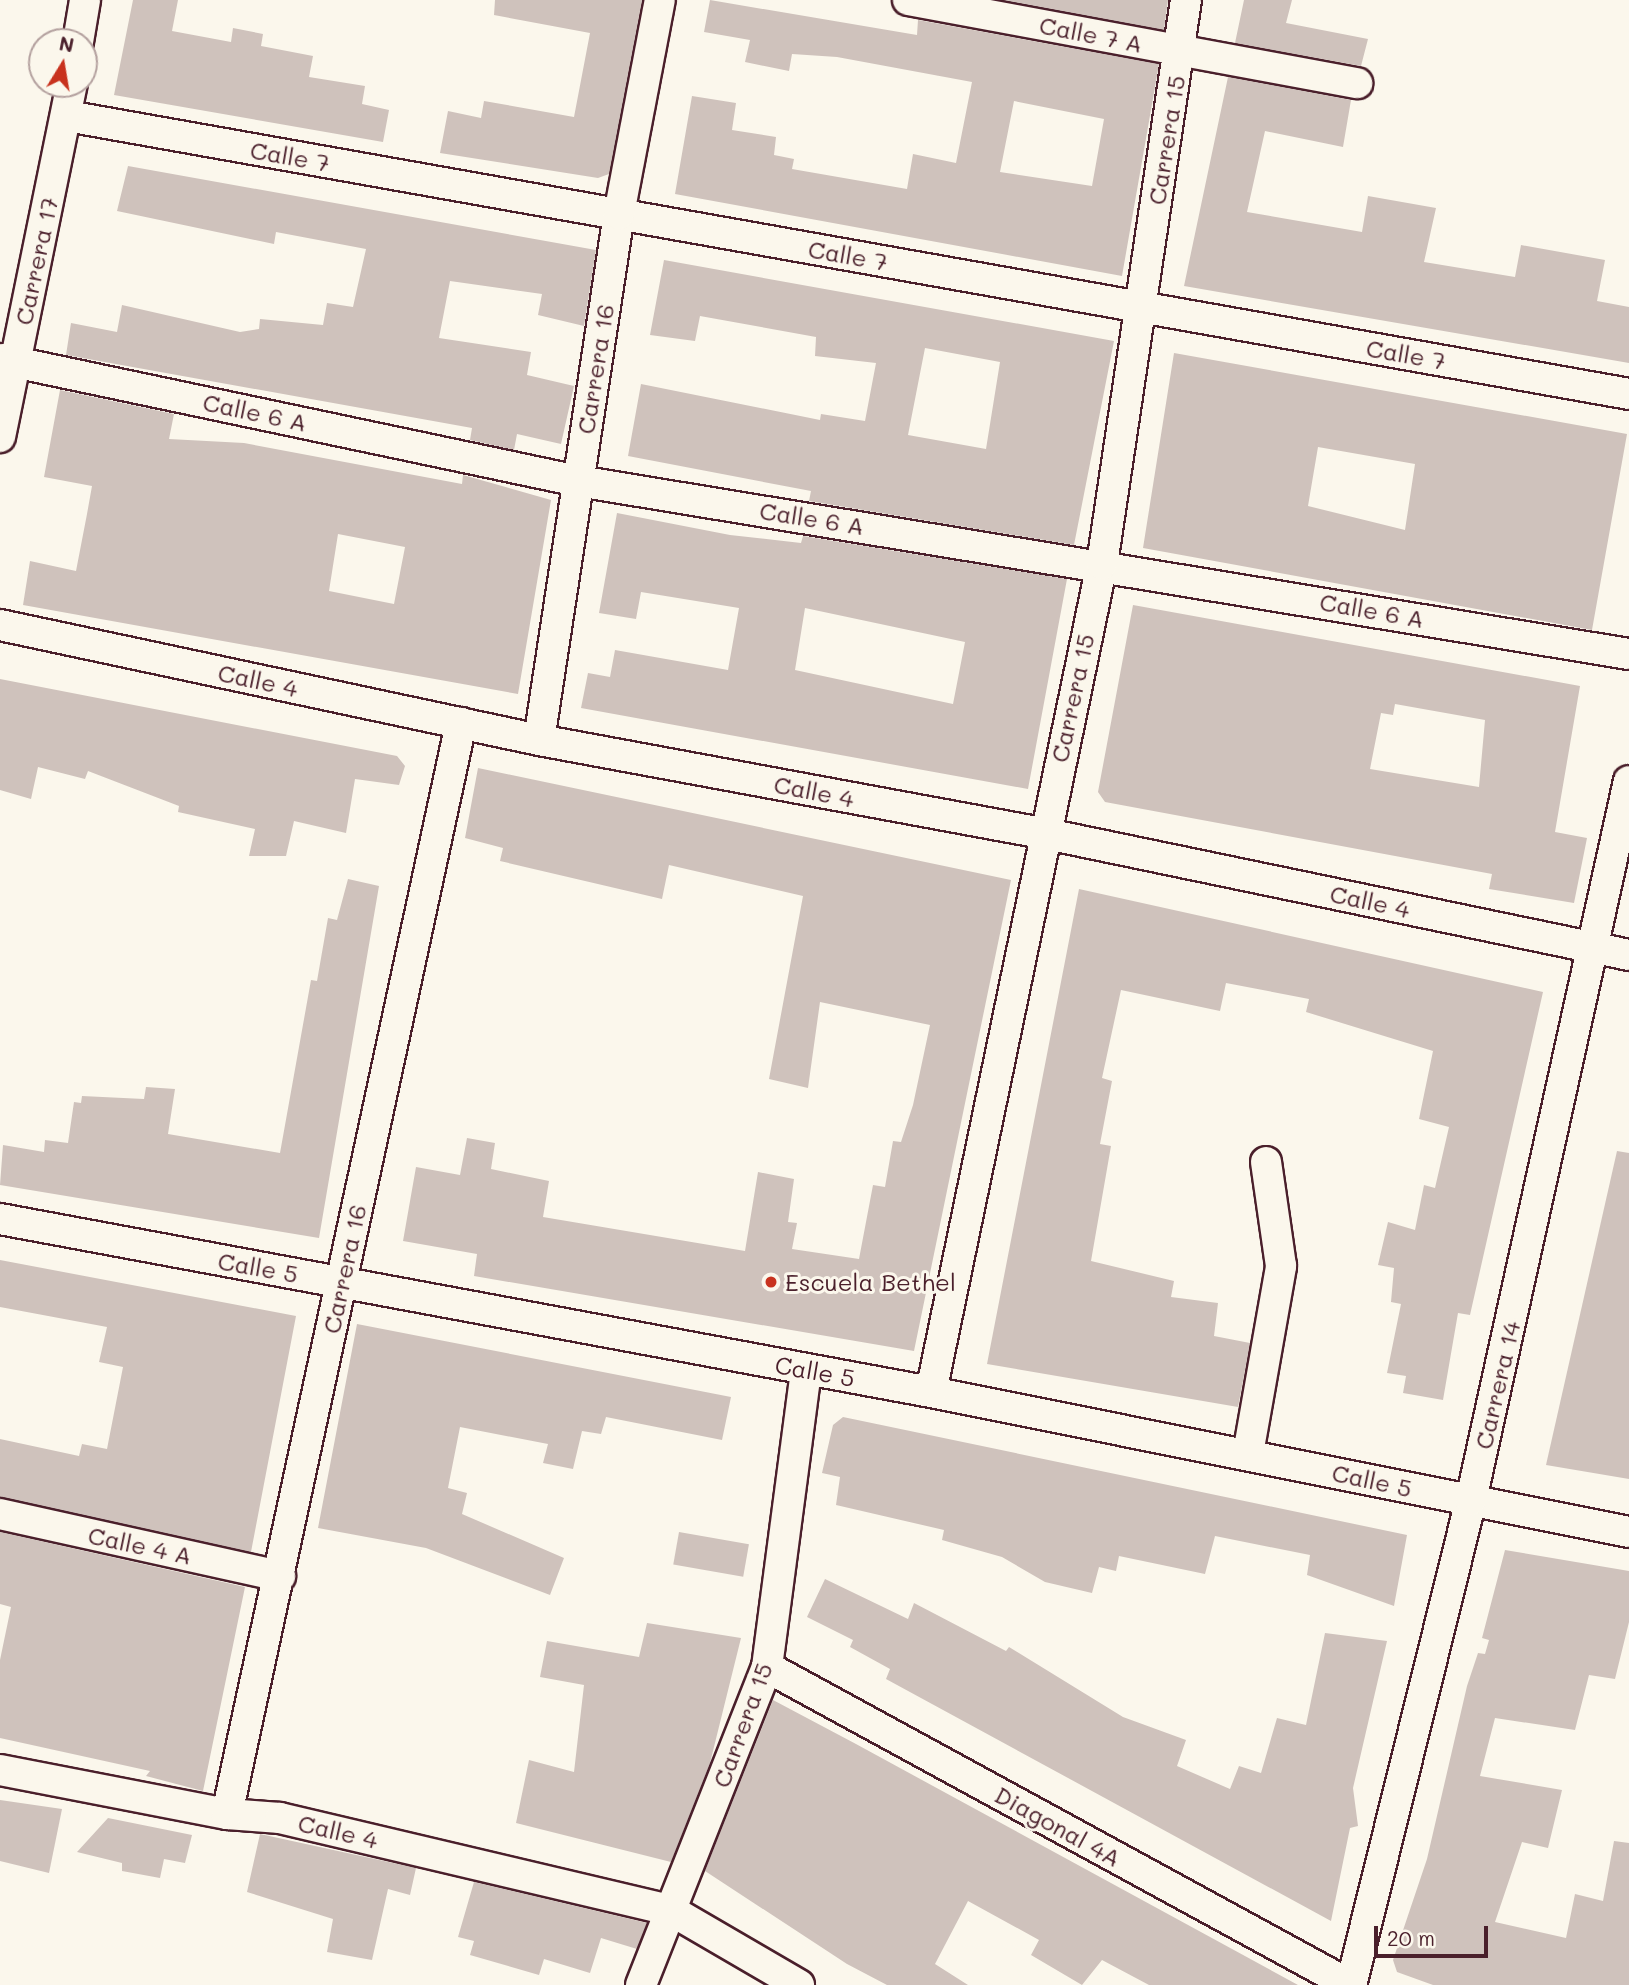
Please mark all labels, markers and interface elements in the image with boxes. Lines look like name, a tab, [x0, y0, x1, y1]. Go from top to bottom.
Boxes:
street label: Calle 7 A	[1037, 10, 1145, 58]
north arrow	[28, 28, 98, 98]
text: N	[57, 30, 76, 58]
street label: Carrera 15	[1142, 73, 1190, 207]
street label: Calle 7	[248, 135, 332, 177]
street label: Carrera 17	[8, 195, 64, 327]
street label: Calle 7	[806, 234, 890, 276]
street label: Carrera 16	[571, 302, 619, 436]
street label: Calle 7	[1364, 333, 1448, 375]
street label: Calle 6 A	[200, 387, 310, 437]
street label: Calle 6 A	[758, 496, 866, 540]
street label: Calle 6 A	[1318, 587, 1426, 633]
street label: Carrera 15	[1044, 631, 1100, 765]
street label: Calle 4	[216, 658, 300, 702]
street label: Calle 4	[772, 769, 856, 813]
street label: Calle 4	[1328, 879, 1412, 923]
street label: Carrera 16	[316, 1202, 372, 1336]
street label: Calle 5	[216, 1246, 300, 1288]
place label: Escuela Bethel	[785, 1268, 956, 1296]
marker: Escuela Bethel	[763, 1274, 779, 1290]
street label: Carrera 14	[1468, 1318, 1526, 1452]
street label: Calle 5	[773, 1350, 857, 1392]
street label: Calle 5	[1330, 1458, 1414, 1502]
street label: Calle 4 A	[86, 1520, 194, 1570]
street label: Carrera 15	[706, 1659, 778, 1791]
street label: Diagonal 4A	[990, 1780, 1126, 1872]
street label: Calle 4	[295, 1808, 381, 1854]
scale bar	[1377, 1912, 1491, 1956]
text: 20 m	[1387, 1924, 1435, 1951]

